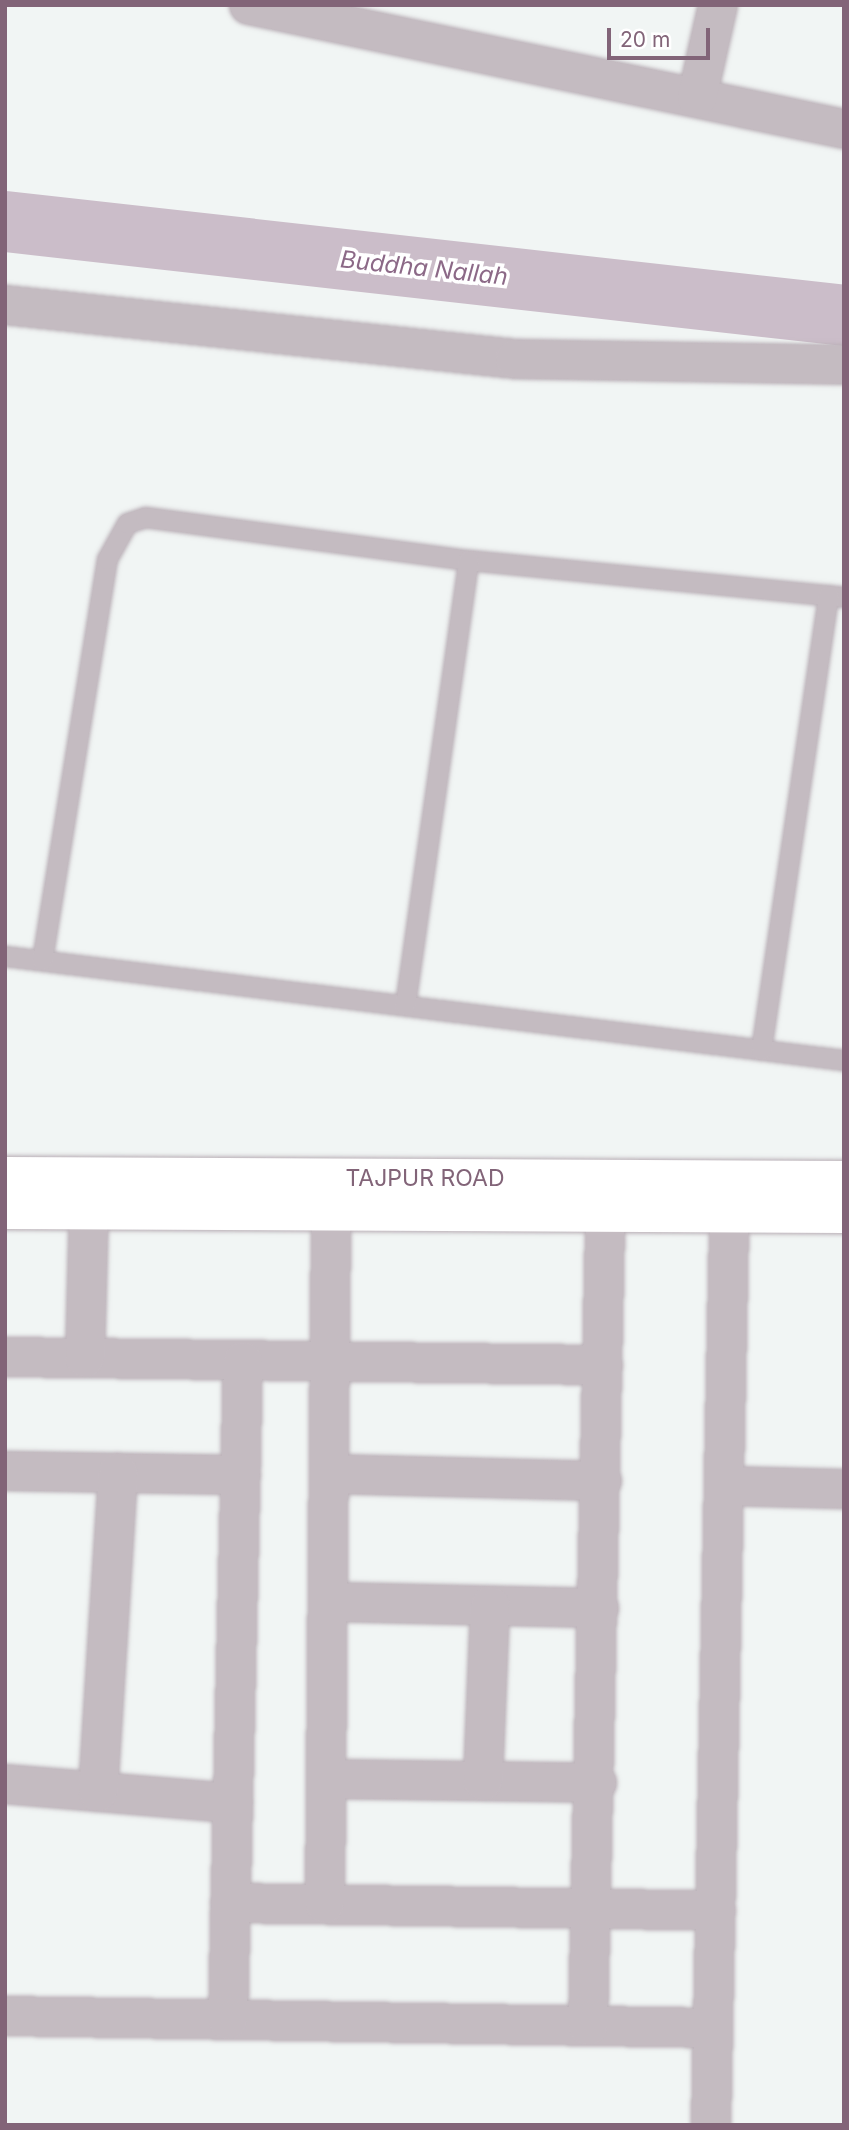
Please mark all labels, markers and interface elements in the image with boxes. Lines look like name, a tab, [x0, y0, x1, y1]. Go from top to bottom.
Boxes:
scale bar	[611, 14, 714, 58]
text: 20 m	[620, 27, 670, 52]
water label: Buddha Nallah	[339, 245, 509, 291]
street label: TAJPUR ROAD	[345, 1164, 505, 1192]

